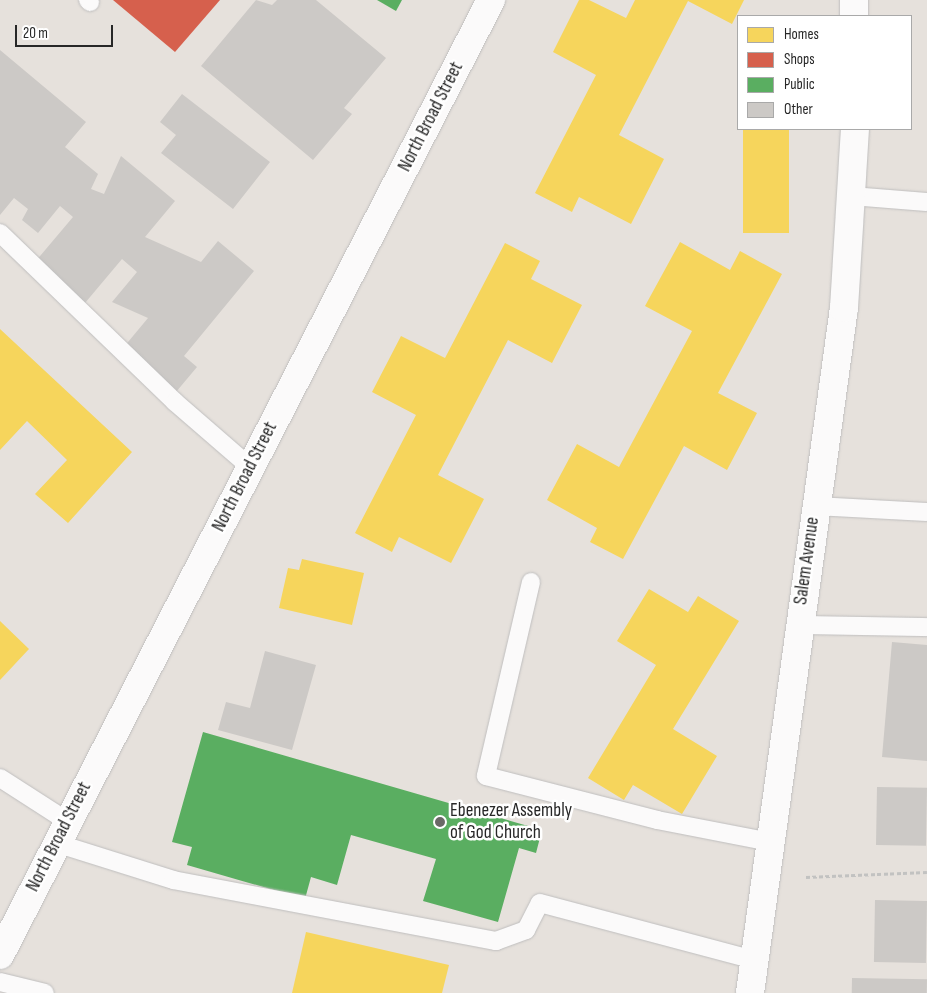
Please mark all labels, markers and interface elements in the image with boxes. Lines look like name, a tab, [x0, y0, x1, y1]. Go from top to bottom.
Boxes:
scale bar	[18, 15, 115, 47]
legend	[737, 15, 912, 130]
text: 20 m	[23, 24, 48, 43]
text: Homes	[784, 25, 819, 44]
text: Shops	[784, 50, 815, 69]
street label: North Broad Street	[394, 58, 468, 176]
text: Public	[784, 75, 815, 94]
text: Other	[784, 100, 813, 119]
street label: North Broad Street	[208, 418, 282, 536]
street label: Salem Avenue	[790, 516, 824, 606]
street label: North Broad Street	[22, 778, 96, 896]
place label: Ebenezer Assembly of God Church	[450, 800, 572, 844]
marker: Ebenezer Assembly of God Church	[434, 816, 446, 828]

